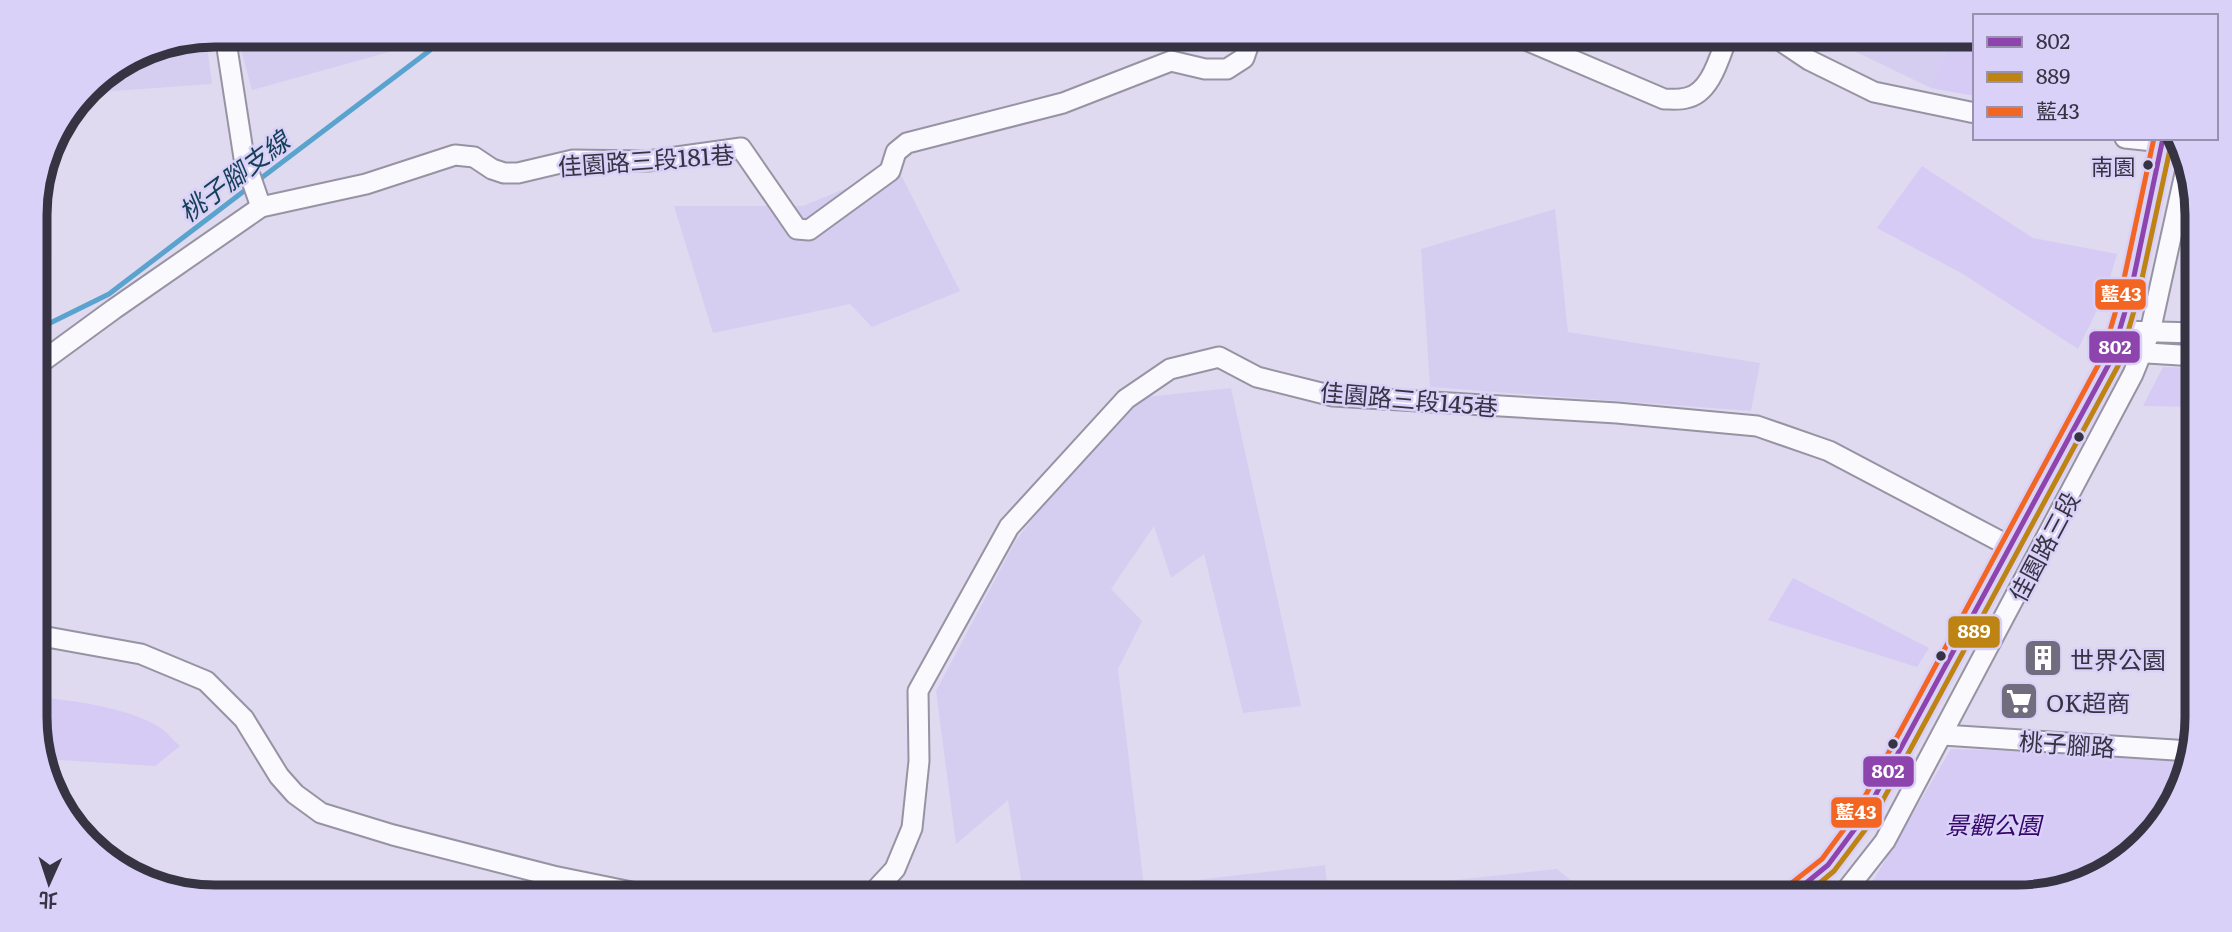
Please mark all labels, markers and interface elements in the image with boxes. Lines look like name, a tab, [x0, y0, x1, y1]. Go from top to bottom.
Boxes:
legend	[1973, 14, 2218, 140]
text: 802	[2036, 24, 2070, 55]
text: 889	[2036, 59, 2070, 90]
text: 藍43	[2036, 94, 2080, 125]
water label: 桃子腳支線	[169, 119, 299, 230]
street label: 佳園路三段181巷	[557, 135, 735, 183]
place label: 南園	[2091, 149, 2135, 182]
marker: 南園	[2141, 158, 2155, 172]
line badge: 藍43	[2094, 278, 2147, 311]
text: 藍43	[2100, 279, 2142, 307]
line badge: 802	[2088, 330, 2141, 364]
text: 802	[2099, 332, 2131, 360]
street label: 佳園路三段145巷	[1319, 373, 1499, 423]
unlabelled marker	[2072, 430, 2086, 444]
street label: 佳園路三段	[1999, 485, 2087, 607]
line badge: 889	[1947, 615, 2001, 649]
text: 889	[1957, 616, 1991, 644]
building icon: 世界公園	[2022, 637, 2064, 679]
place label: 世界公園	[2070, 641, 2166, 676]
unlabelled marker	[1934, 649, 1948, 663]
supermarket icon: OK超商	[1998, 680, 2040, 722]
place label: OK超商	[2046, 684, 2130, 719]
street label: 桃子腳路	[2018, 722, 2116, 764]
unlabelled marker	[1886, 737, 1900, 751]
line badge: 802	[1862, 755, 1915, 788]
text: 802	[1872, 756, 1904, 784]
line badge: 藍43	[1830, 796, 1883, 829]
text: 藍43	[1835, 797, 1877, 825]
park label: 景觀公園	[1945, 806, 2044, 841]
north arrow	[14, 848, 84, 918]
text: 北	[38, 886, 58, 915]

